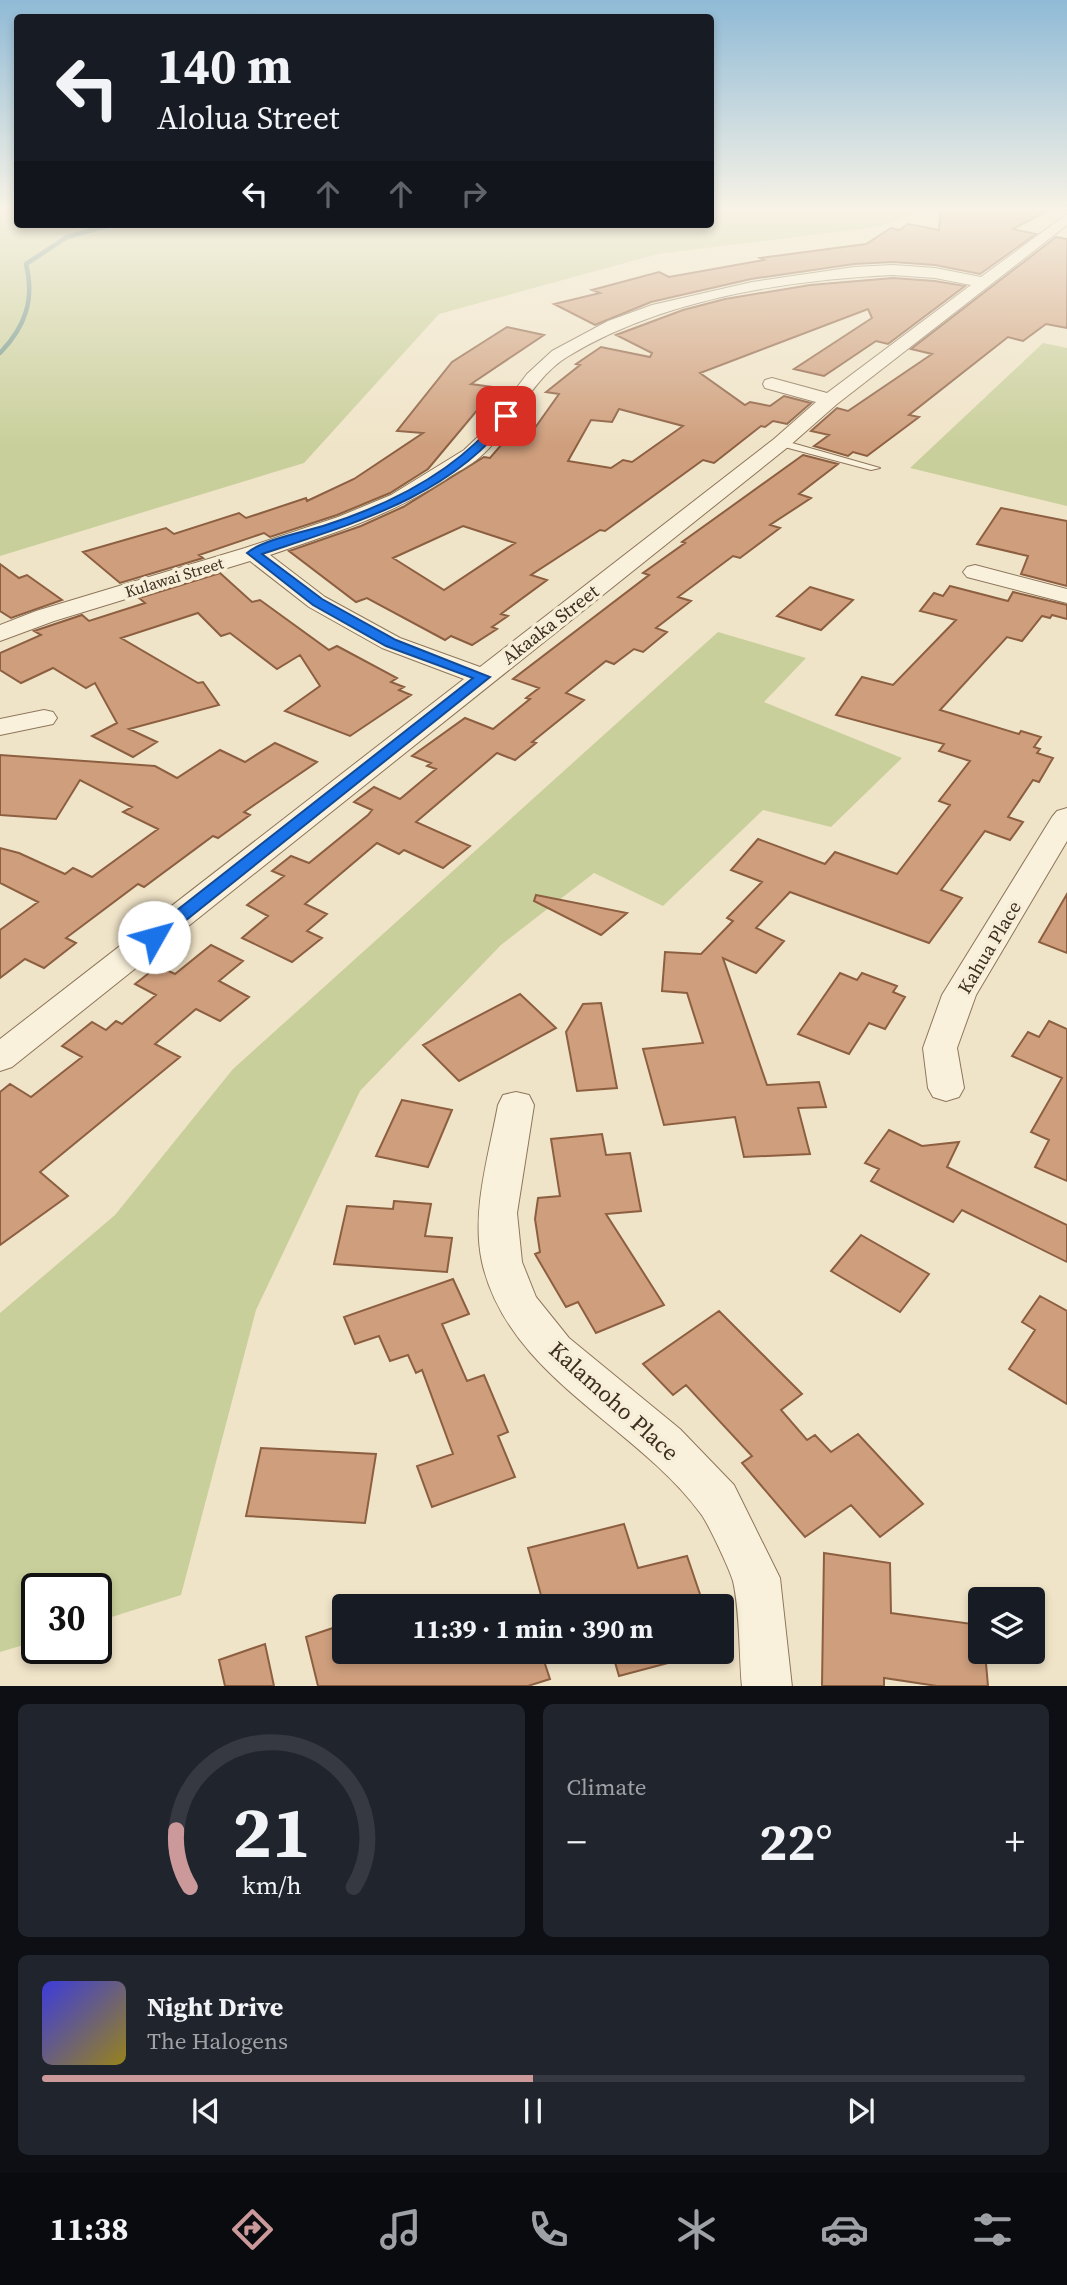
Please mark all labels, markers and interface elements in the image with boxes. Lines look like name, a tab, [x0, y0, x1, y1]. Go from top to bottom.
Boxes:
text: 140 m	[157, 32, 292, 99]
icon: left	[42, 42, 133, 133]
text: Alolua Street	[157, 96, 339, 140]
icon: left	[236, 175, 274, 213]
icon: ahead	[309, 175, 347, 213]
icon: ahead	[382, 175, 420, 213]
icon: right	[455, 175, 493, 213]
pin	[476, 386, 536, 446]
icon: arrive	[487, 397, 525, 435]
street label: Kulawai Street	[122, 551, 227, 602]
street label: Akaaka Street	[496, 578, 604, 670]
street label: Kahua Place	[951, 896, 1027, 998]
position arrow	[117, 900, 191, 974]
street label: Kalamoho Place	[542, 1334, 686, 1468]
speed limit sign: 30	[21, 1573, 112, 1664]
map controls	[968, 1587, 1045, 1664]
button: layers	[968, 1587, 1045, 1664]
text: 11:39 · 1 min · 390 m	[413, 1611, 653, 1647]
text: Climate	[567, 1771, 646, 1803]
text: 21	[232, 1782, 311, 1881]
text: 22°	[759, 1806, 832, 1877]
text: −	[567, 1816, 587, 1868]
text: +	[1005, 1816, 1025, 1868]
text: km/h	[241, 1867, 301, 1901]
text: Night Drive	[147, 1989, 283, 2025]
text: The Halogens	[147, 2025, 288, 2057]
icon: previous	[187, 2092, 225, 2130]
icon: pause	[514, 2092, 552, 2130]
icon: next	[842, 2092, 880, 2130]
icon: directions	[228, 2205, 277, 2254]
icon: music	[376, 2205, 425, 2254]
icon: phone	[524, 2205, 573, 2254]
icon: climate	[672, 2205, 721, 2254]
icon: car	[820, 2205, 869, 2254]
icon: filters	[968, 2205, 1017, 2254]
text: 11:38	[50, 2207, 129, 2251]

